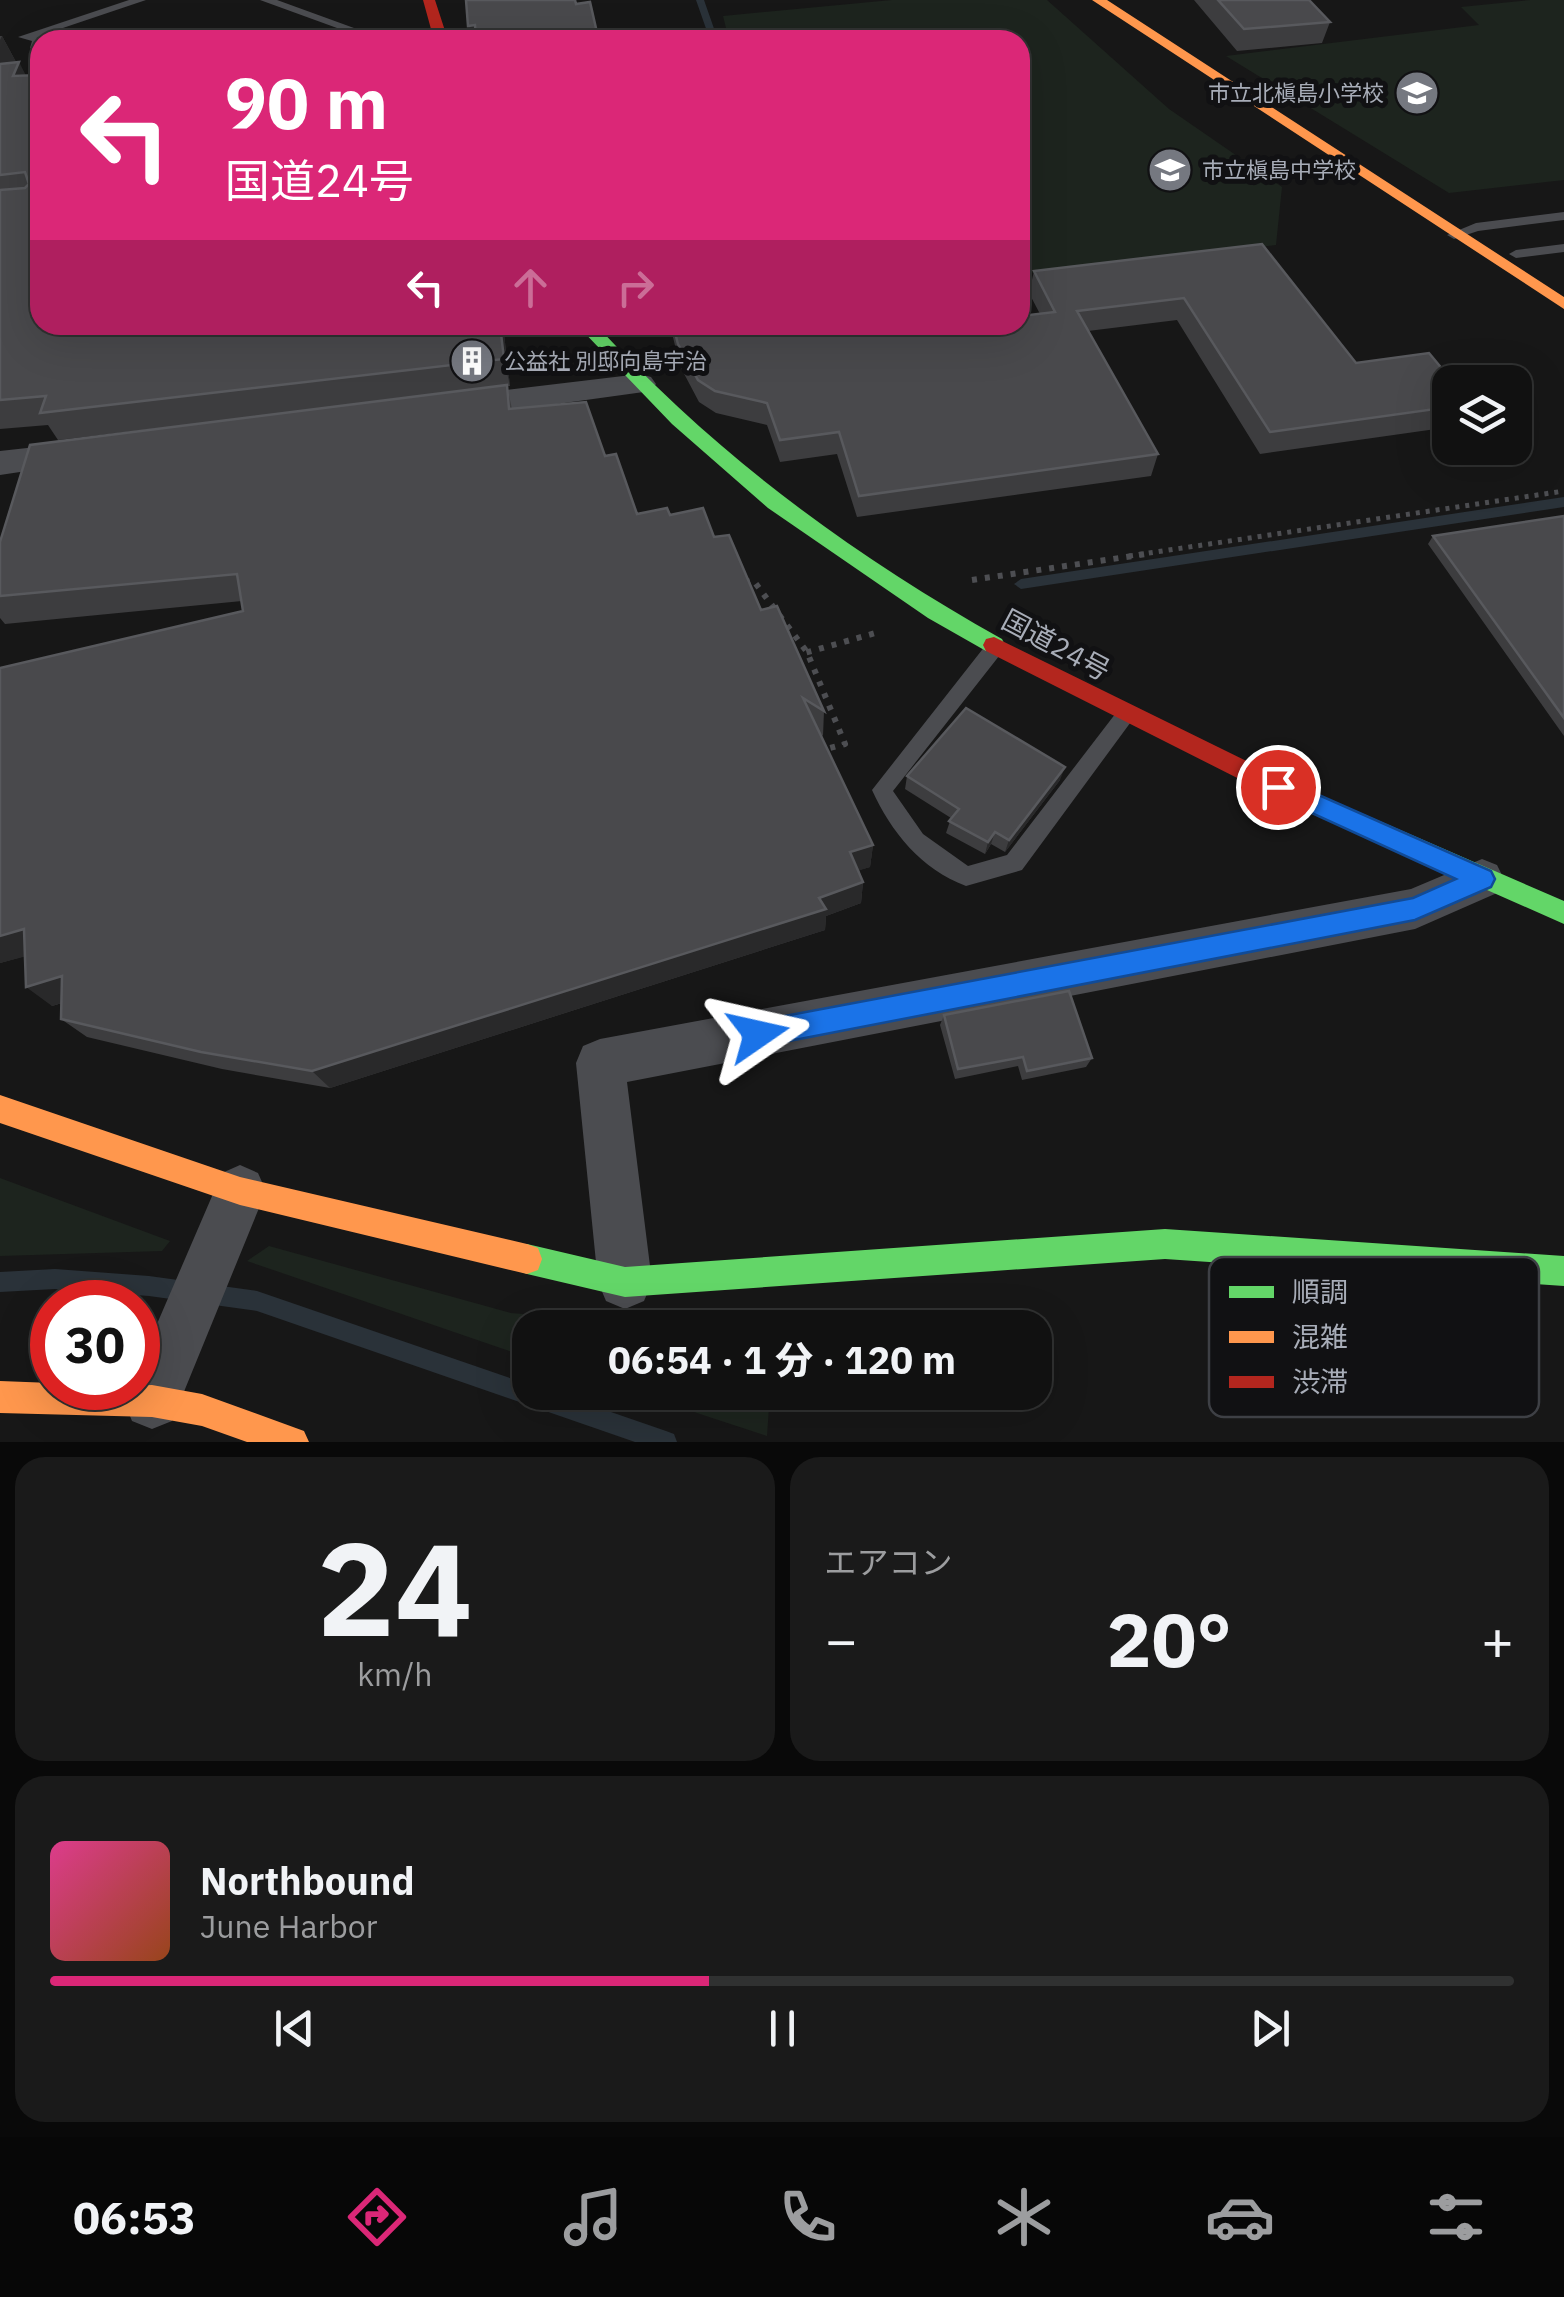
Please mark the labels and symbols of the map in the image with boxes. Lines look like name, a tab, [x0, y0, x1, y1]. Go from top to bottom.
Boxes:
school or university icon: 市立北槇島小学校	[1394, 70, 1440, 116]
place label: 市立北槇島小学校	[1208, 78, 1384, 107]
school or university icon: 市立槇島中学校	[1147, 147, 1193, 193]
place label: 市立槇島中学校	[1202, 155, 1356, 184]
building icon: 公益社 別邸向島宇治	[449, 338, 495, 384]
place label: 公益社 別邸向島宇治	[504, 346, 707, 375]
street label: 国道24号	[996, 601, 1117, 689]
pin	[1236, 745, 1321, 830]
position arrow	[706, 982, 810, 1086]
legend	[1209, 1257, 1539, 1417]
text: 順調	[1292, 1273, 1348, 1310]
speed limit sign: 30	[30, 1280, 160, 1410]
text: 混雑	[1292, 1318, 1348, 1355]
text: 渋滞	[1292, 1363, 1348, 1400]

